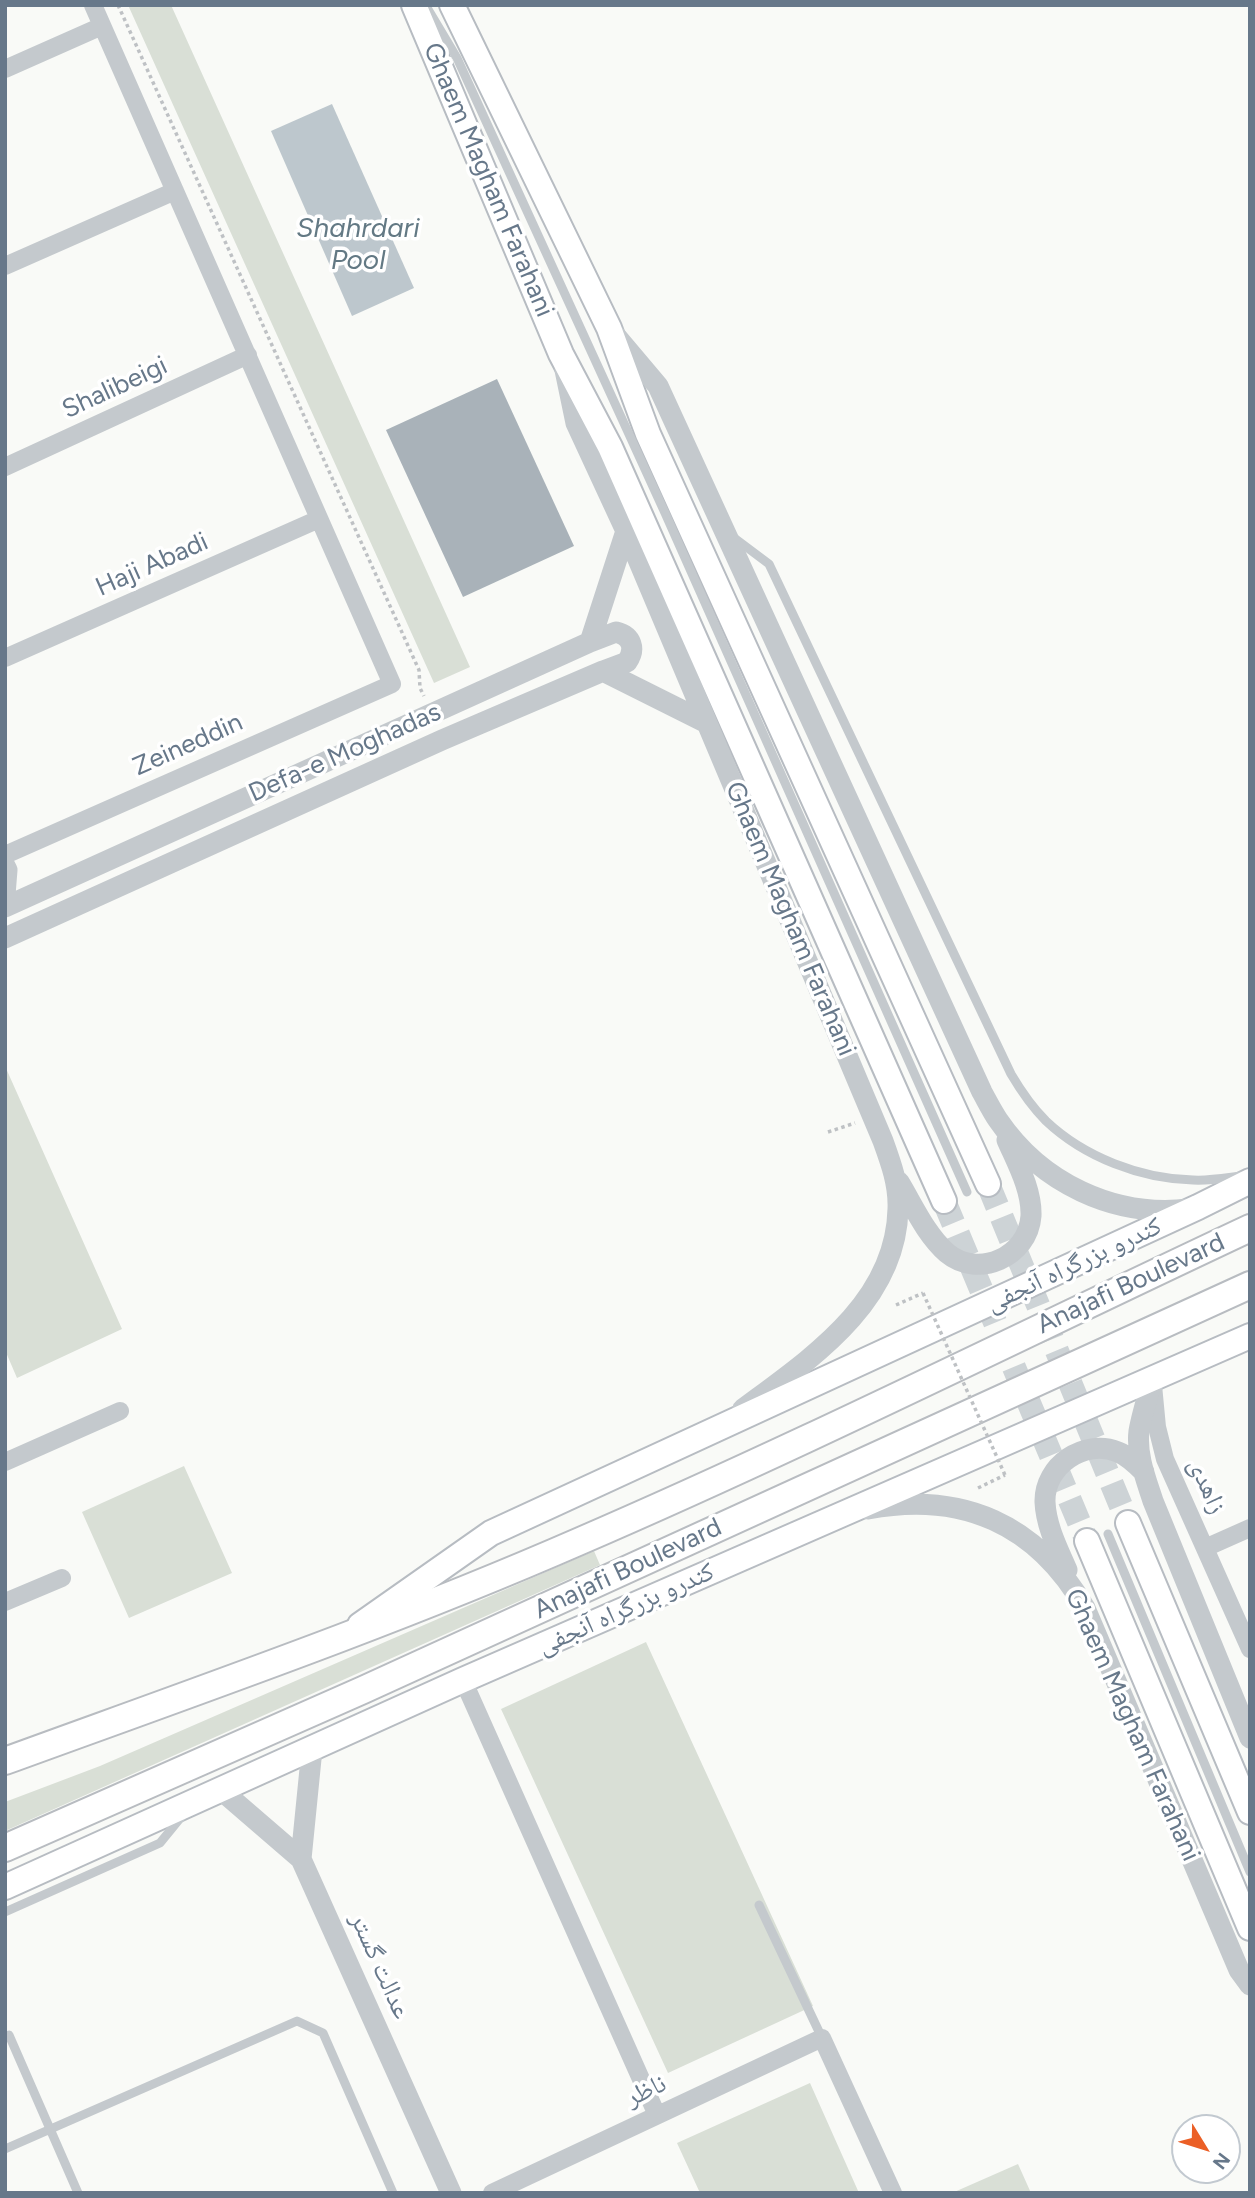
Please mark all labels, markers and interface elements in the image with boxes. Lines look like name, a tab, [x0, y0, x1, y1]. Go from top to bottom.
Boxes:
street label: Ghaem Magham Farahani	[416, 38, 560, 322]
water label: Shahrdari Pool	[296, 212, 420, 278]
street label: Shalibeigi	[58, 350, 172, 426]
street label: Haji Abadi	[91, 526, 213, 604]
street label: Defa-e Moghadas	[244, 697, 446, 809]
street label: Zeineddin	[128, 707, 248, 783]
street label: Ghaem Magham Farahani	[718, 777, 862, 1061]
street label: کندرو بزرگراه آنجفی	[981, 1211, 1167, 1319]
street label: Anajafi Boulevard	[1032, 1227, 1230, 1341]
street label: زاهدی	[1181, 1453, 1233, 1519]
street label: Anajafi Boulevard	[529, 1512, 727, 1626]
street label: کندرو بزرگراه آنجفی	[533, 1556, 719, 1662]
street label: Ghaem Magham Farahani	[1058, 1584, 1206, 1866]
street label: عدالت گستر	[343, 1908, 417, 2024]
street label: ناظر	[621, 2068, 671, 2114]
north arrow	[1171, 2114, 1241, 2184]
text: N	[1208, 2148, 1235, 2174]

